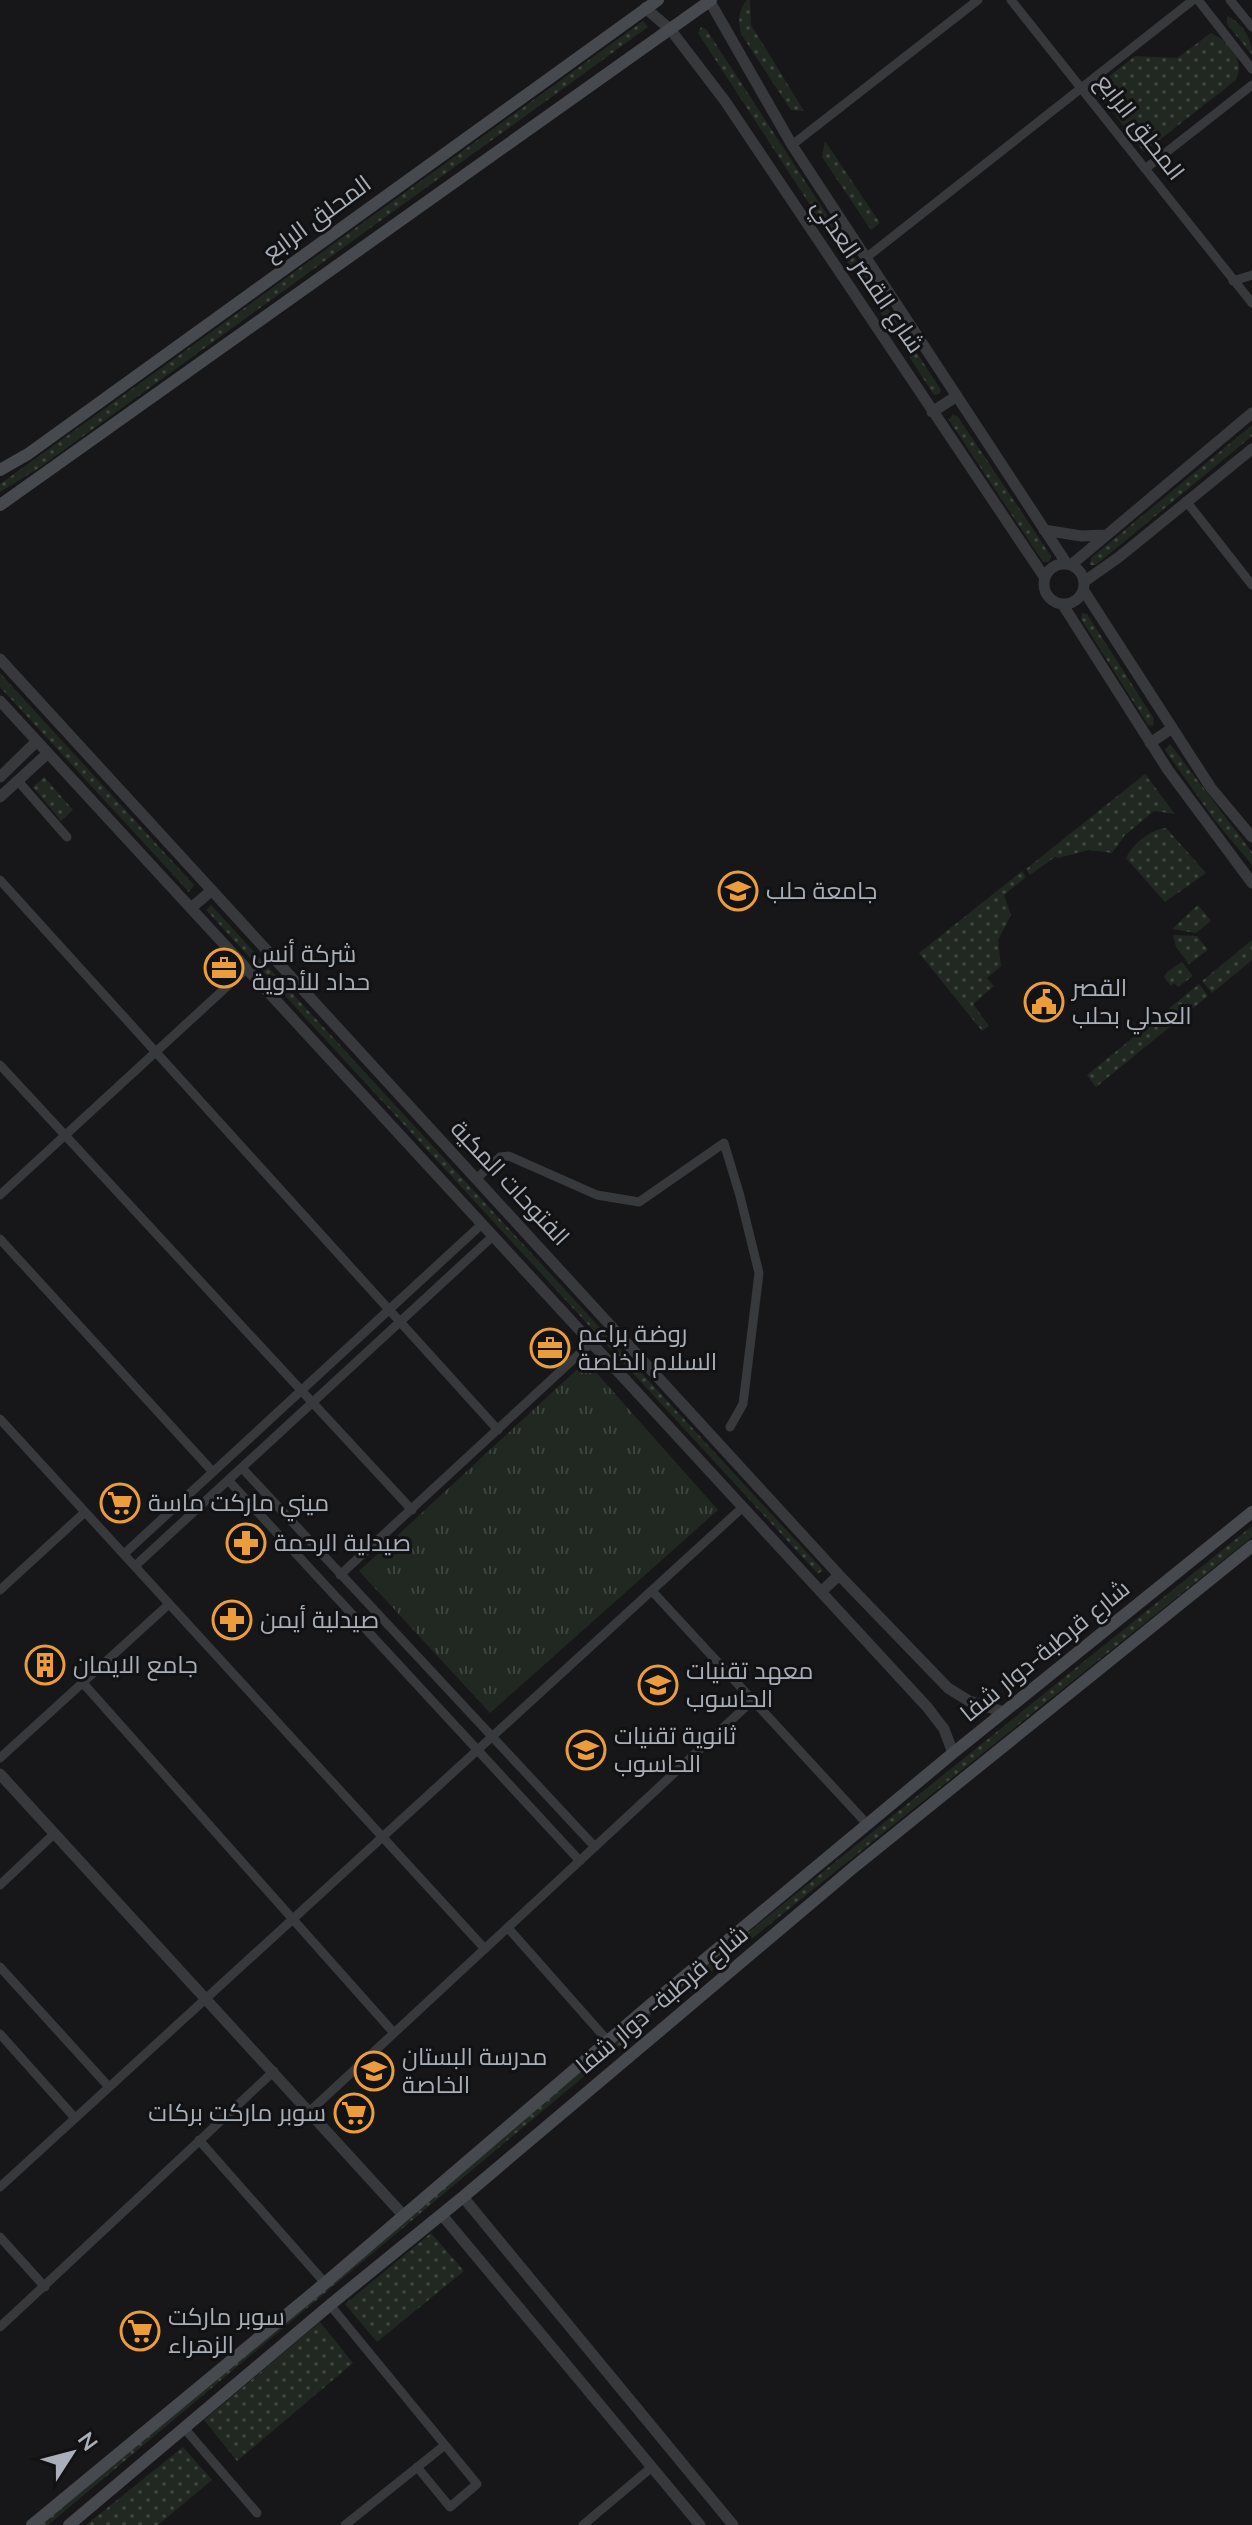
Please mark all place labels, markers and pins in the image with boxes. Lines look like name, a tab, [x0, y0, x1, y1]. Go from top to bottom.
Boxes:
school or university icon: جامعة حلب	[717, 870, 759, 912]
place label: جامعة حلب	[766, 875, 877, 907]
place label: شركة أنس حداد للأدوية	[252, 938, 370, 998]
office icon: شركة أنس حداد للأدوية	[203, 947, 245, 989]
place label: القصر العدلي بحلب	[1070, 972, 1192, 1035]
public building icon: القصر العدلي بحلب	[1023, 981, 1065, 1023]
place label: روضة براعم السلام الخاصة	[578, 1318, 717, 1378]
office icon: روضة براعم السلام الخاصة	[529, 1327, 571, 1369]
supermarket icon: ميني ماركت ماسة	[99, 1482, 141, 1524]
place label: ميني ماركت ماسة	[148, 1487, 329, 1522]
pharmacy icon: صيدلية الرحمة	[225, 1522, 267, 1564]
place label: صيدلية الرحمة	[274, 1527, 411, 1559]
pharmacy icon: صيدلية أيمن	[211, 1599, 253, 1641]
place label: صيدلية أيمن	[260, 1604, 379, 1636]
building icon: جامع الايمان	[24, 1644, 66, 1686]
place label: جامع الايمان	[73, 1649, 198, 1681]
place label: معهد تقنيات الحاسوب	[686, 1655, 813, 1715]
school or university icon: معهد تقنيات الحاسوب	[637, 1664, 679, 1706]
place label: ثانوية تقنيات الحاسوب	[614, 1720, 737, 1780]
school or university icon: ثانوية تقنيات الحاسوب	[565, 1729, 607, 1771]
place label: مدرسة البستان الخاصة	[402, 2041, 547, 2101]
school or university icon: مدرسة البستان الخاصة	[353, 2050, 395, 2092]
supermarket icon: سوبر ماركت بركات	[333, 2092, 375, 2134]
place label: سوبر ماركت بركات	[148, 2097, 326, 2129]
place label: سوبر ماركت الزهراء	[168, 2301, 285, 2361]
supermarket icon: سوبر ماركت الزهراء	[119, 2310, 161, 2352]

